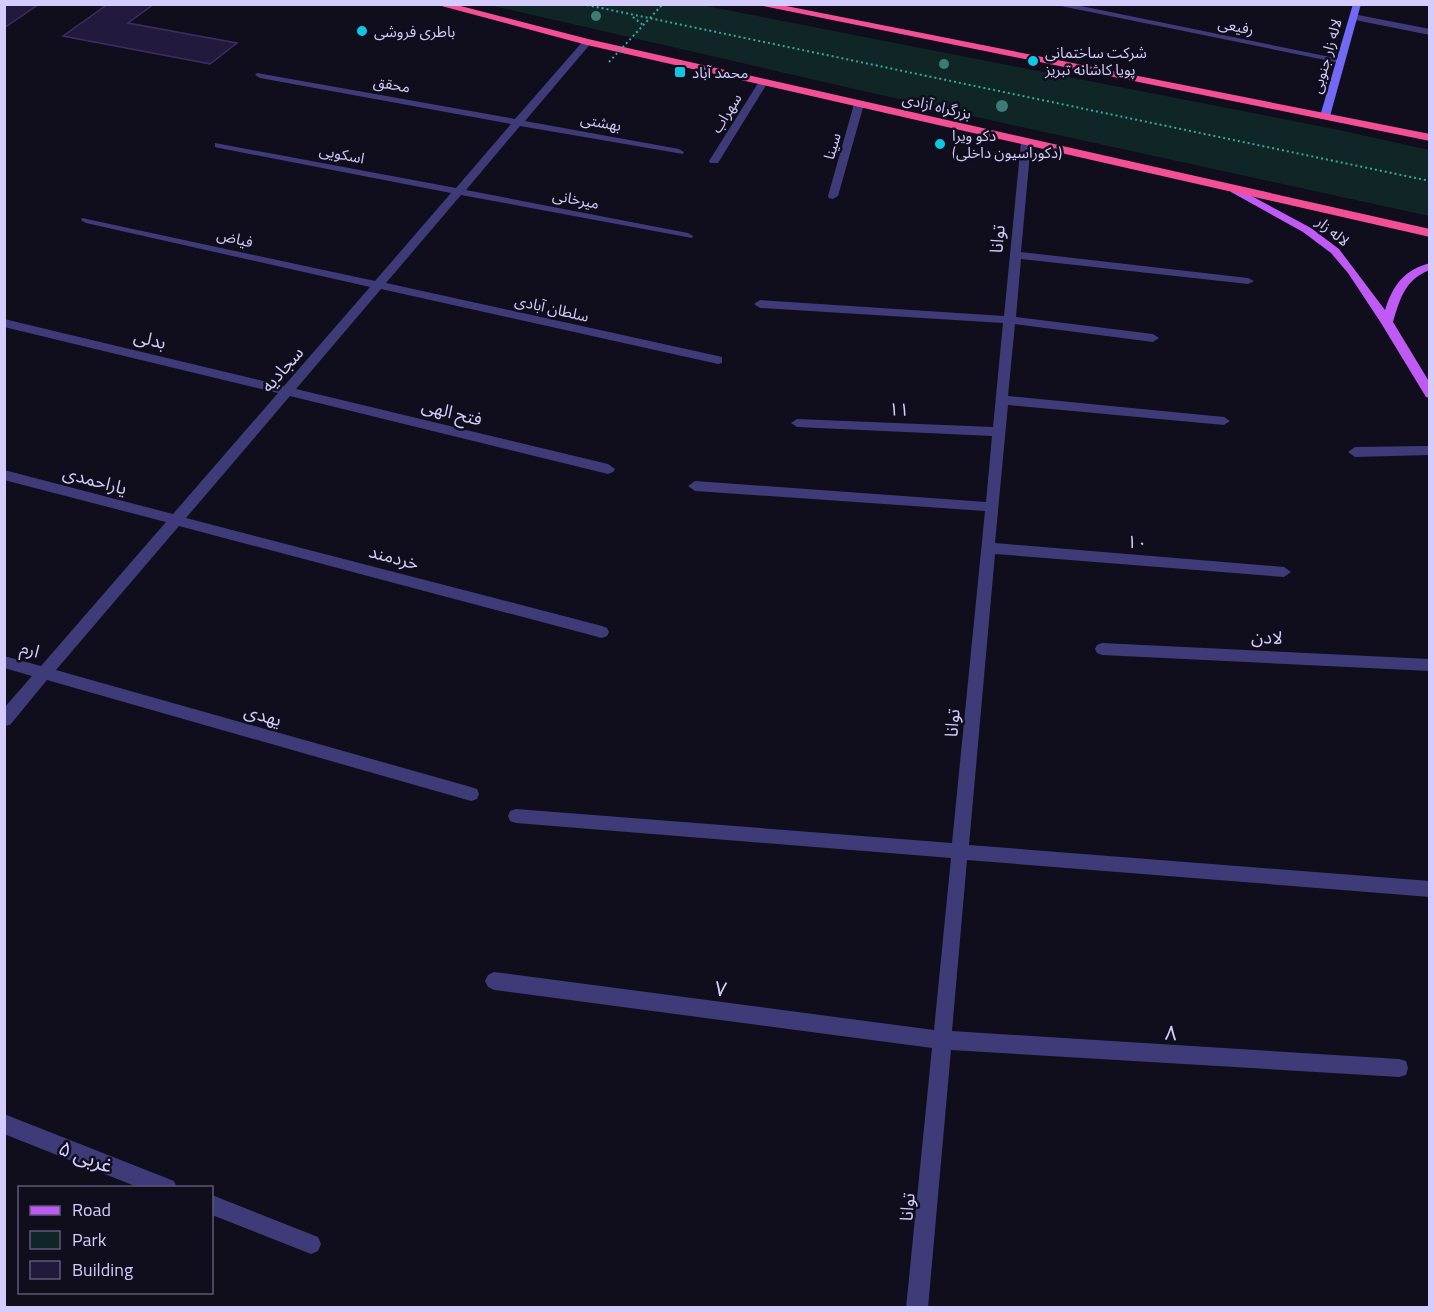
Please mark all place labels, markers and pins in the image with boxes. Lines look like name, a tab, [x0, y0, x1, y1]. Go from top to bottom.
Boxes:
place label: باطری فروشی	[374, 20, 455, 43]
marker: باطری فروشی	[355, 24, 369, 38]
place label: شرکت ساختمانی پویا کاشانه تبریز	[1044, 41, 1147, 81]
marker: شرکت ساختمانی پویا کاشانه تبریز	[1026, 54, 1040, 68]
place label: محمد آباد	[692, 61, 748, 84]
marker: محمد آباد	[673, 65, 687, 79]
place label: دکو ویرا (دکوراسیون داخلی)	[952, 124, 1062, 164]
marker: دکو ویرا (دکوراسیون داخلی)	[933, 137, 947, 151]

